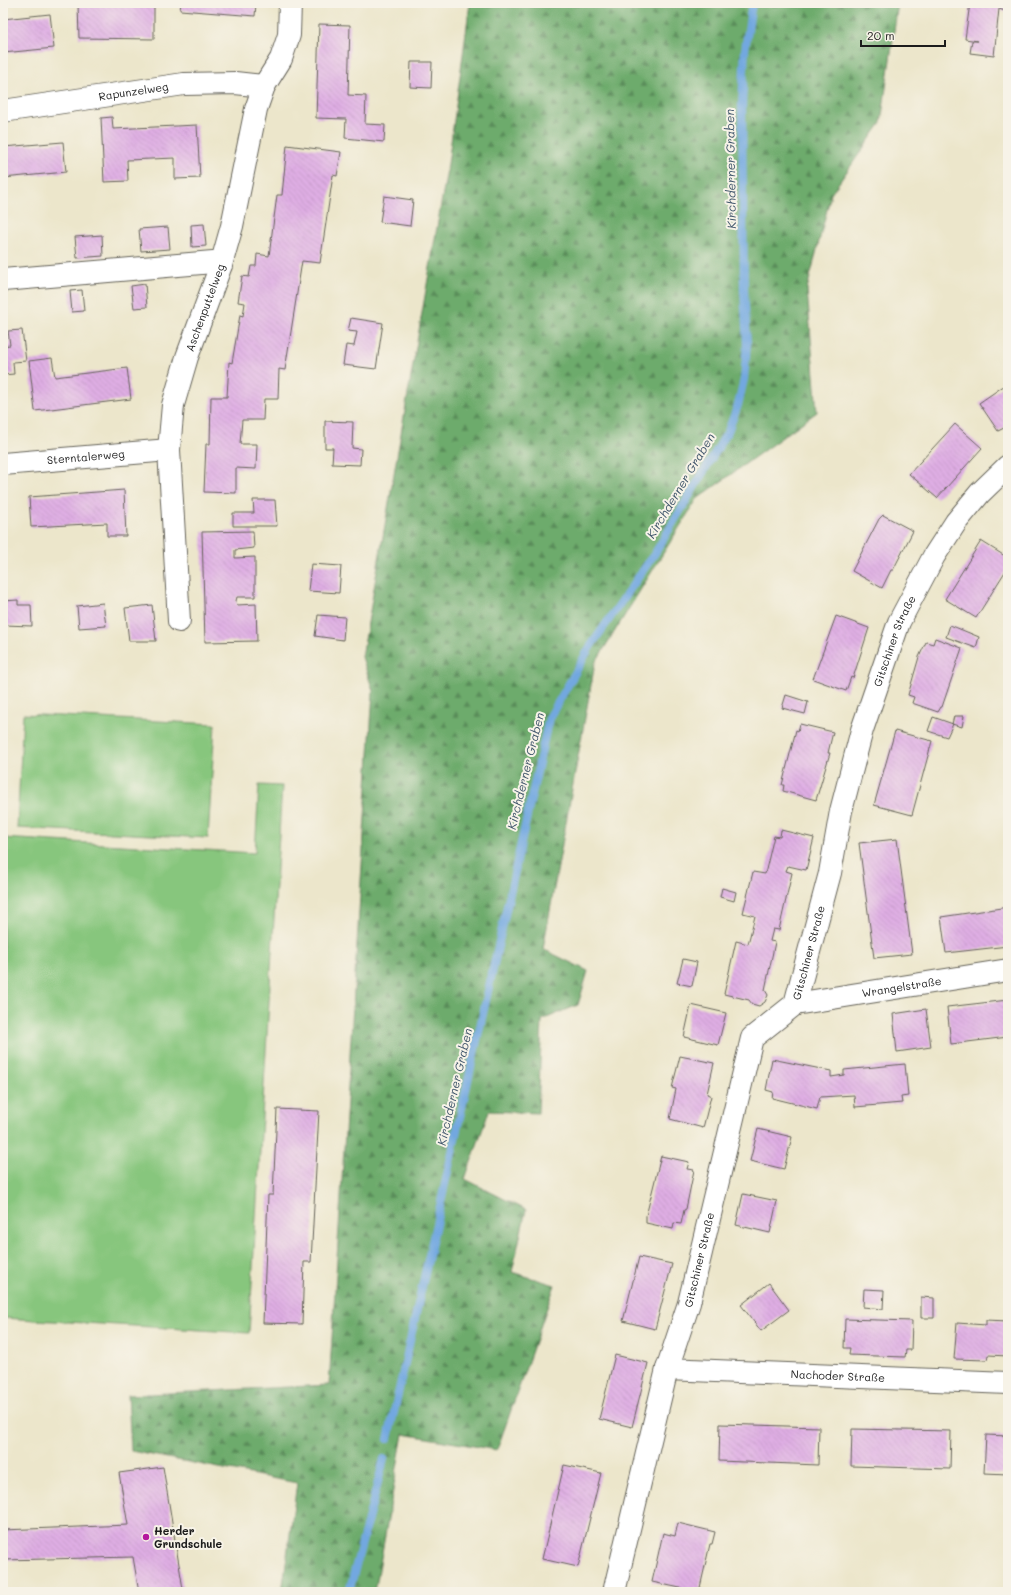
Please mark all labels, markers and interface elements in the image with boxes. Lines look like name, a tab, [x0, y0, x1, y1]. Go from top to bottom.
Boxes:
scale bar	[861, 22, 945, 48]
text: 20 m	[867, 27, 895, 43]
street label: Rapunzelweg	[98, 78, 169, 104]
water label: Kirchderner Graben	[721, 109, 739, 229]
street label: Aschenputtelweg	[182, 262, 228, 354]
water label: Kirchderner Graben	[642, 430, 718, 541]
street label: Sterntalerweg	[46, 446, 125, 467]
street label: Gitschiner Straße	[869, 592, 919, 689]
water label: Kirchderner Graben	[503, 710, 547, 831]
street label: Gitschiner Straße	[788, 904, 828, 1001]
street label: Wrangelstraße	[861, 973, 943, 1000]
water label: Kirchderner Graben	[433, 1026, 475, 1147]
street label: Gitschiner Straße	[680, 1211, 717, 1309]
street label: Nachoder Straße	[790, 1366, 885, 1385]
place label: Herder Grundschule	[154, 1523, 223, 1551]
marker: Herder Grundschule	[141, 1532, 151, 1542]

